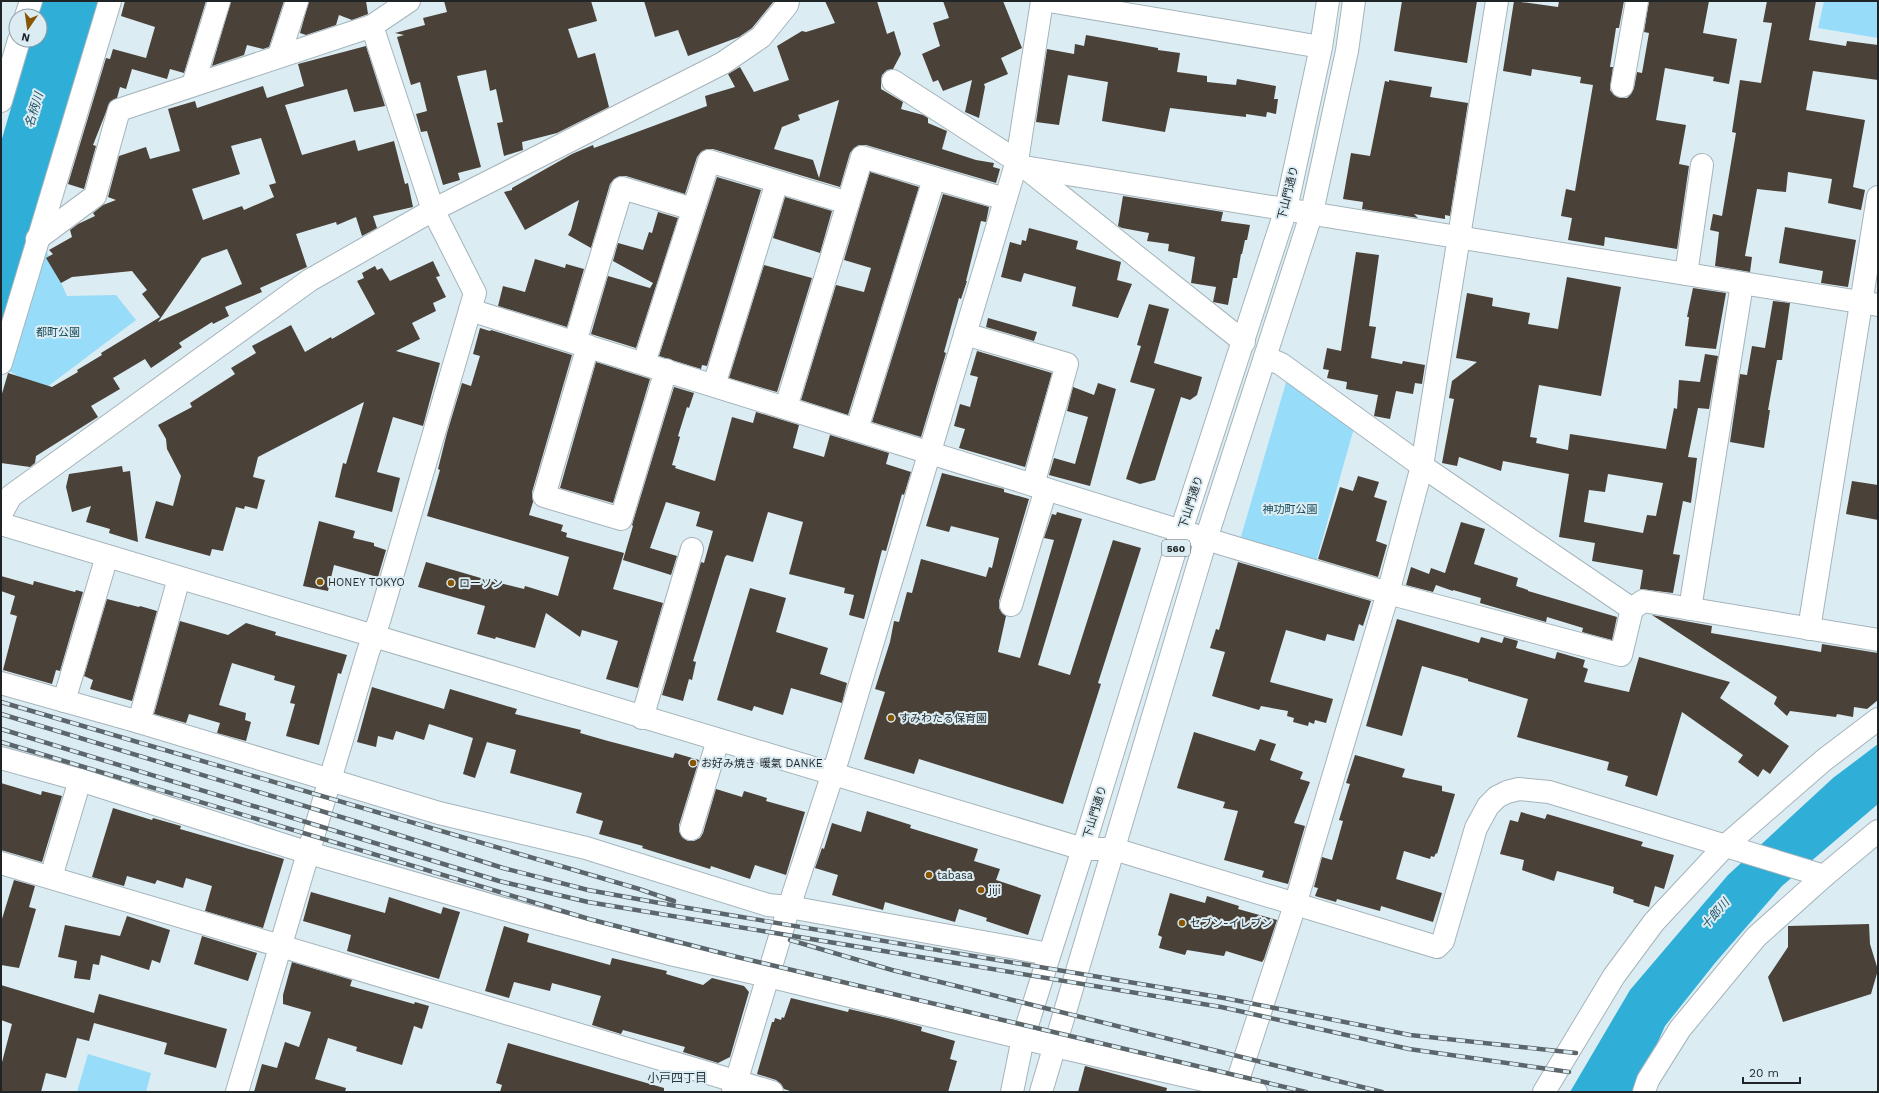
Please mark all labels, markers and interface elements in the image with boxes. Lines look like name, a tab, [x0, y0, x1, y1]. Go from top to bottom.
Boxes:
north arrow	[8, 8, 48, 48]
text: N	[20, 30, 31, 45]
water label: 名柄川	[22, 89, 47, 129]
street label: 下山門通り	[1275, 165, 1301, 221]
park label: 都町公園	[36, 326, 80, 339]
street label: 下山門通り	[1176, 474, 1206, 530]
park label: 神功町公園	[1263, 503, 1318, 516]
road number: 560	[1162, 540, 1190, 556]
place label: HONEY TOKYO	[328, 576, 405, 589]
marker: HONEY TOKYO	[315, 577, 325, 587]
place label: ローソン	[459, 577, 503, 590]
marker: ローソン	[446, 578, 456, 588]
place label: すみわたる保育園	[899, 712, 987, 725]
marker: すみわたる保育園	[886, 713, 896, 723]
place label: お好み焼き 暖氣 DANKE	[701, 757, 823, 770]
marker: お好み焼き 暖氣 DANKE	[688, 758, 698, 768]
street label: 下山門通り	[1081, 784, 1109, 840]
place label: tabasa	[937, 869, 973, 882]
marker: tabasa	[924, 870, 934, 880]
place label: jiji	[988, 884, 1001, 897]
marker: jiji	[976, 885, 986, 895]
water label: 十郎川	[1698, 894, 1733, 932]
place label: セブン-イレブン	[1190, 917, 1273, 930]
marker: セブン-イレブン	[1177, 918, 1187, 928]
scale bar	[1743, 1059, 1800, 1085]
text: 20 m	[1749, 1066, 1779, 1080]
district label: 小戸四丁目	[647, 1071, 707, 1085]

